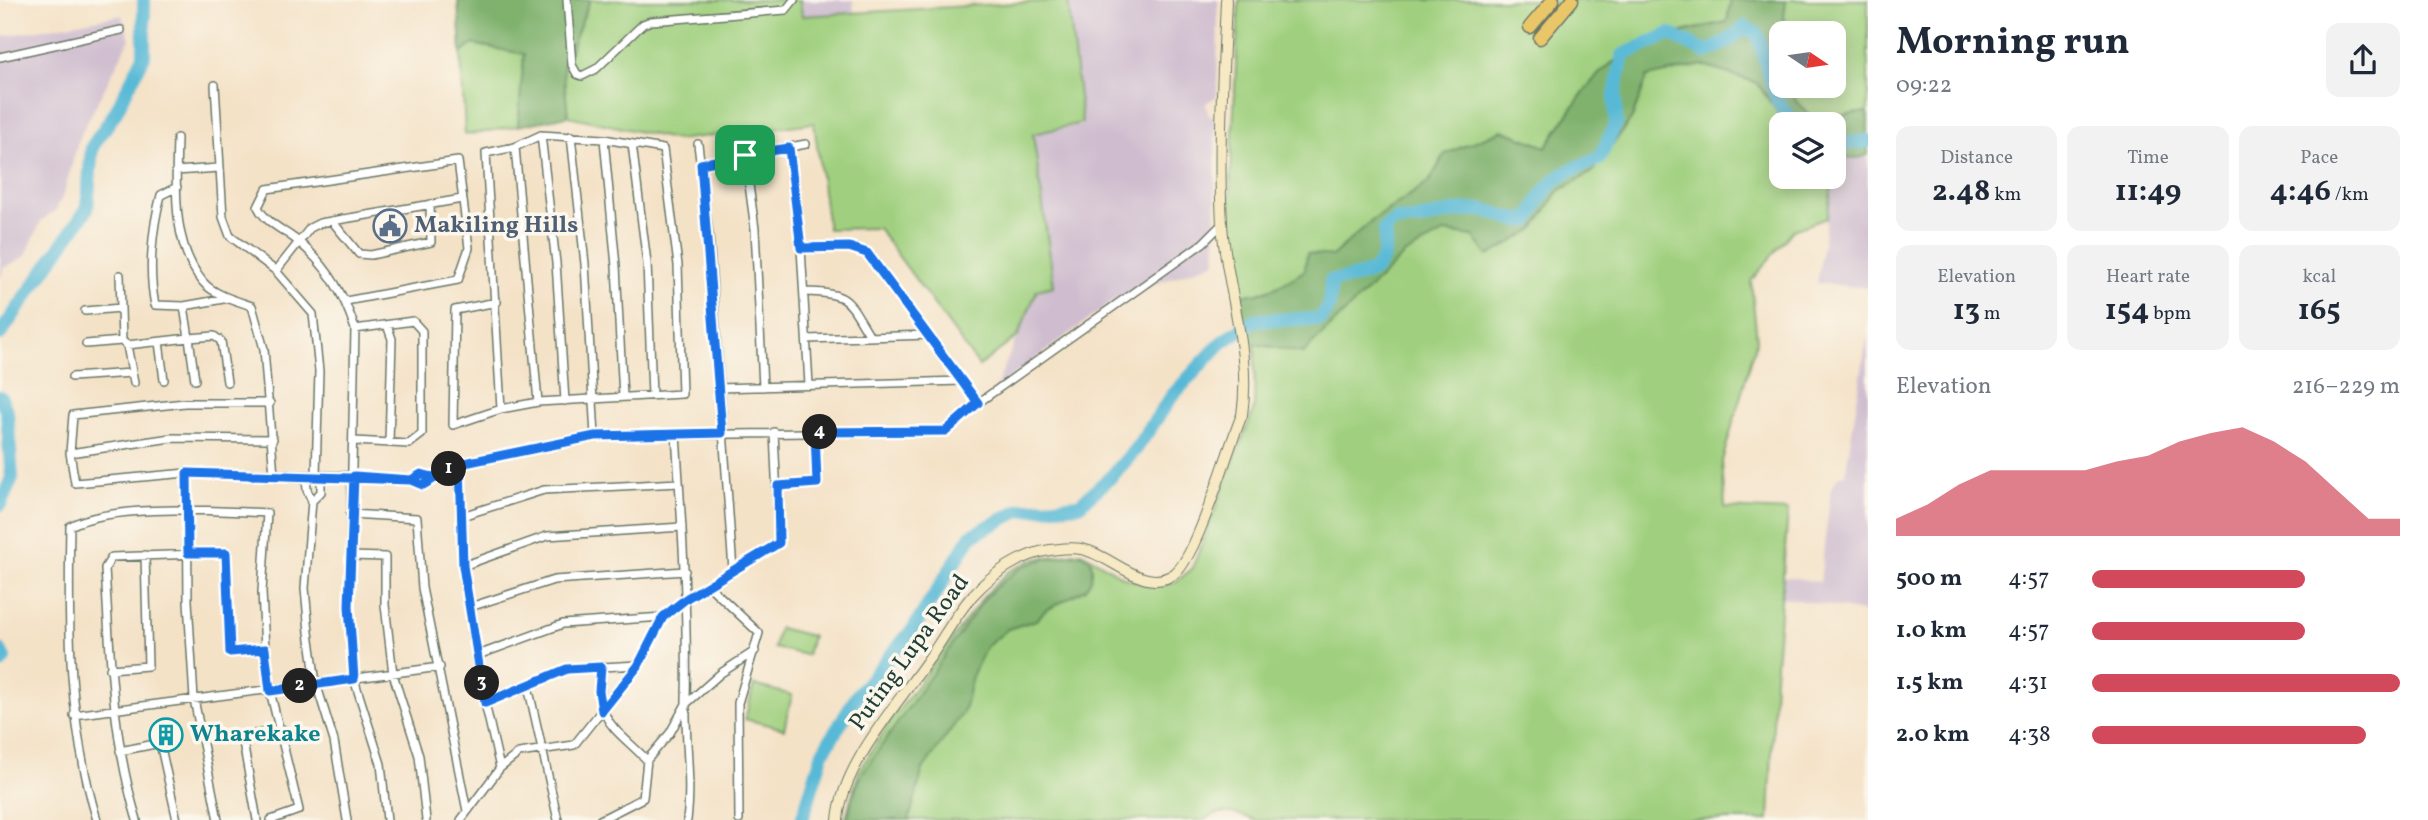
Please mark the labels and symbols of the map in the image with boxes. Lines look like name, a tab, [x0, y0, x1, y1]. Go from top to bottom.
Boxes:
north arrow	[1769, 21, 1846, 98]
pin	[715, 125, 775, 185]
public building icon: Makiling Hills	[371, 207, 409, 245]
place label: Makiling Hills	[414, 209, 578, 243]
pin: 4	[802, 414, 838, 450]
pin: 1	[432, 452, 466, 486]
street label: Puting Lupa Road	[842, 568, 978, 738]
pin: 3	[464, 666, 500, 700]
pin: 2	[282, 668, 318, 704]
building icon: Wharekake	[147, 716, 185, 754]
place label: Wharekake	[190, 718, 321, 752]

